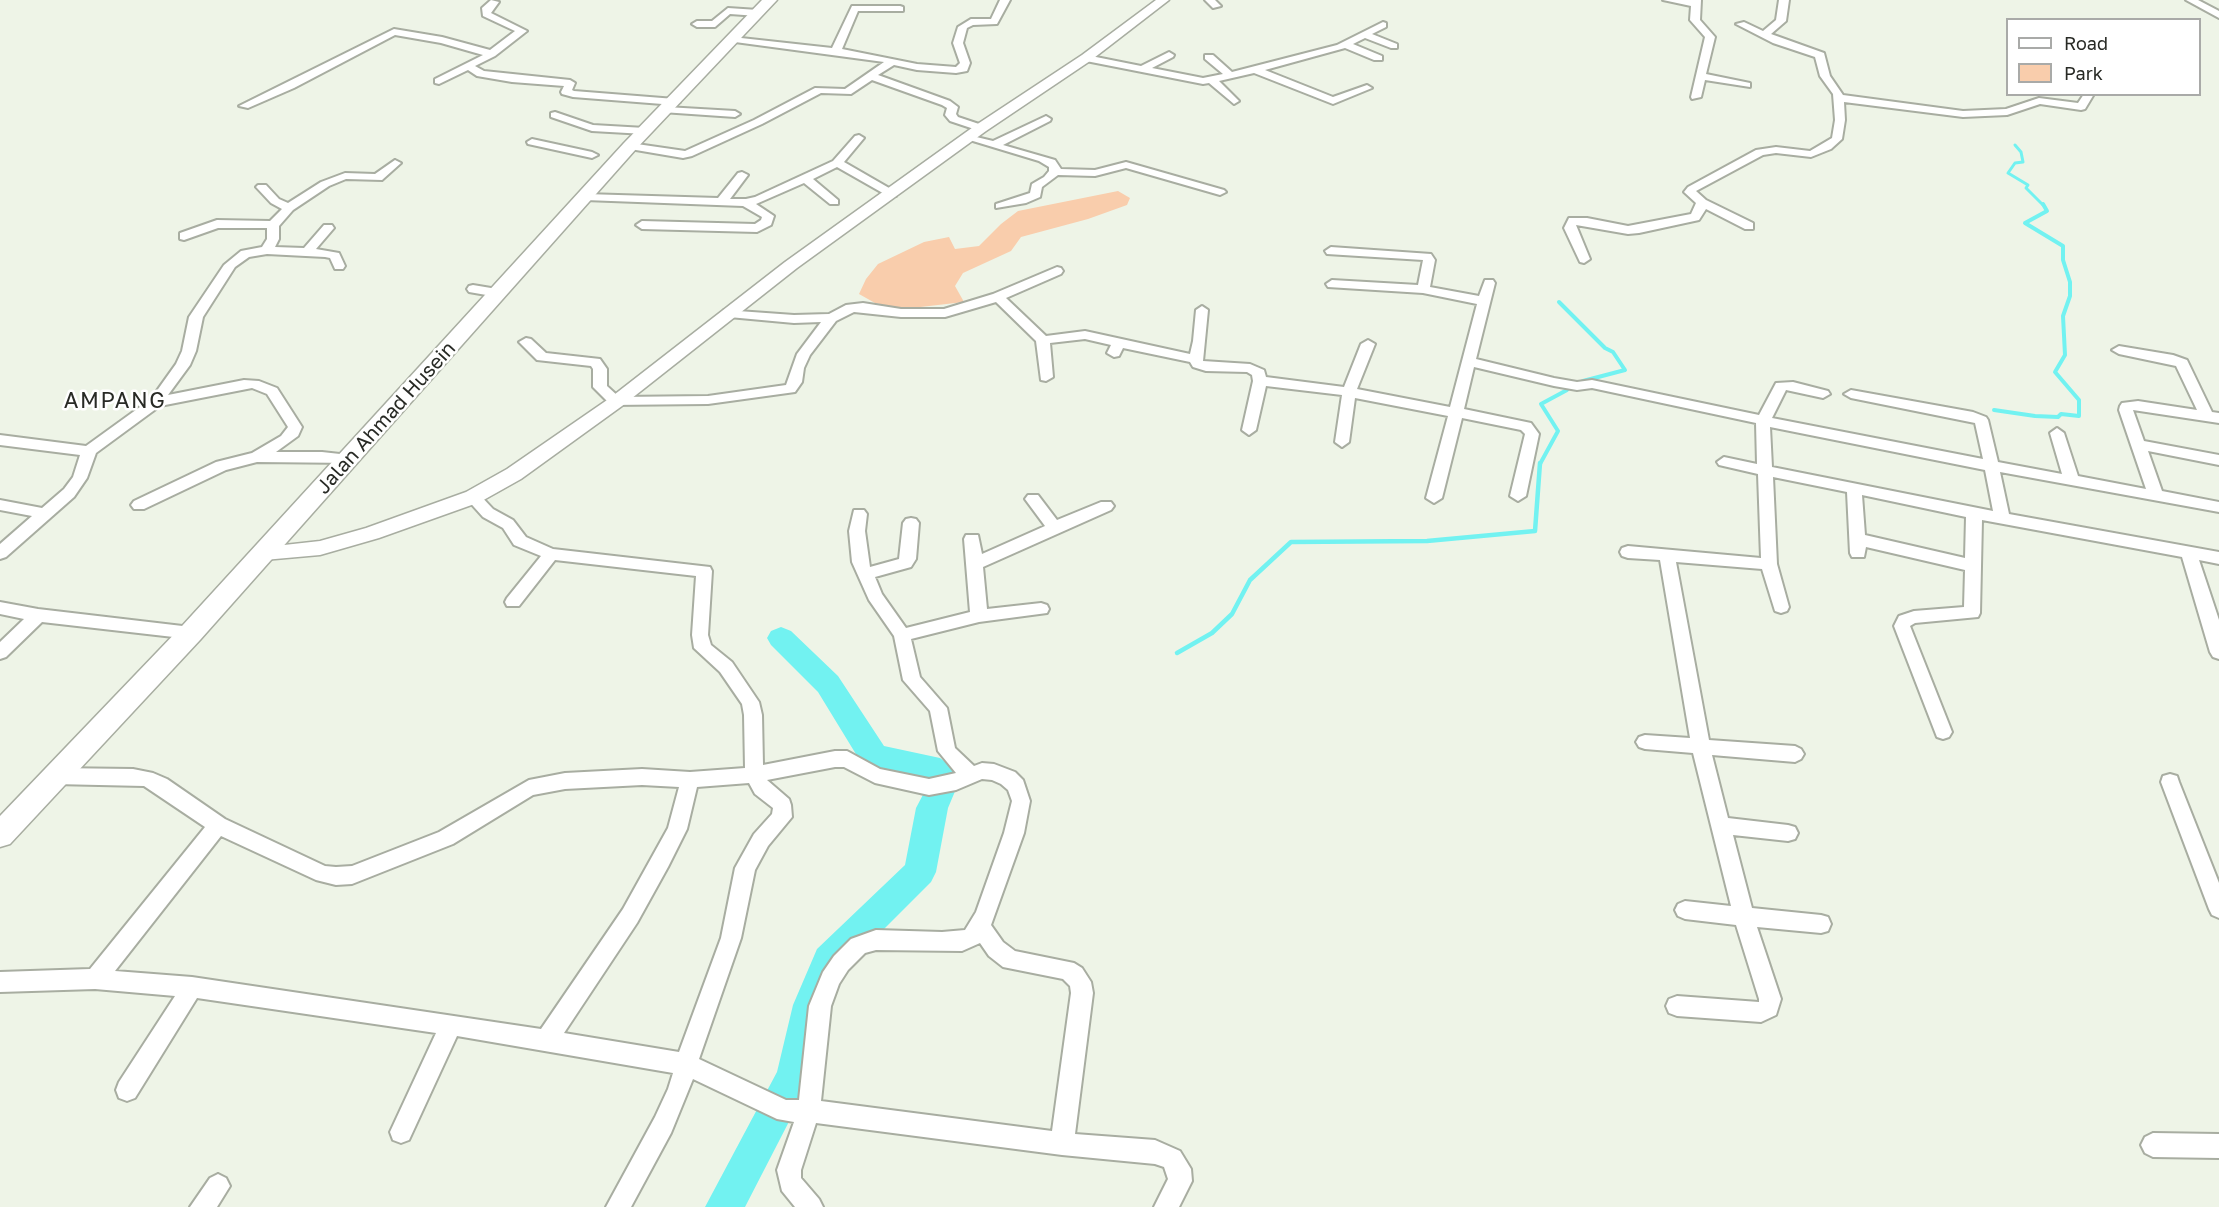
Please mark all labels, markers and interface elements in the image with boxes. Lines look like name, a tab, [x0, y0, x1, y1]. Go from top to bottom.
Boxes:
legend	[2006, 18, 2201, 96]
text: Road	[2064, 32, 2108, 54]
text: Park	[2064, 62, 2103, 84]
street label: Jalan Ahmad Husein	[311, 337, 461, 499]
district label: AMPANG	[64, 388, 166, 414]

